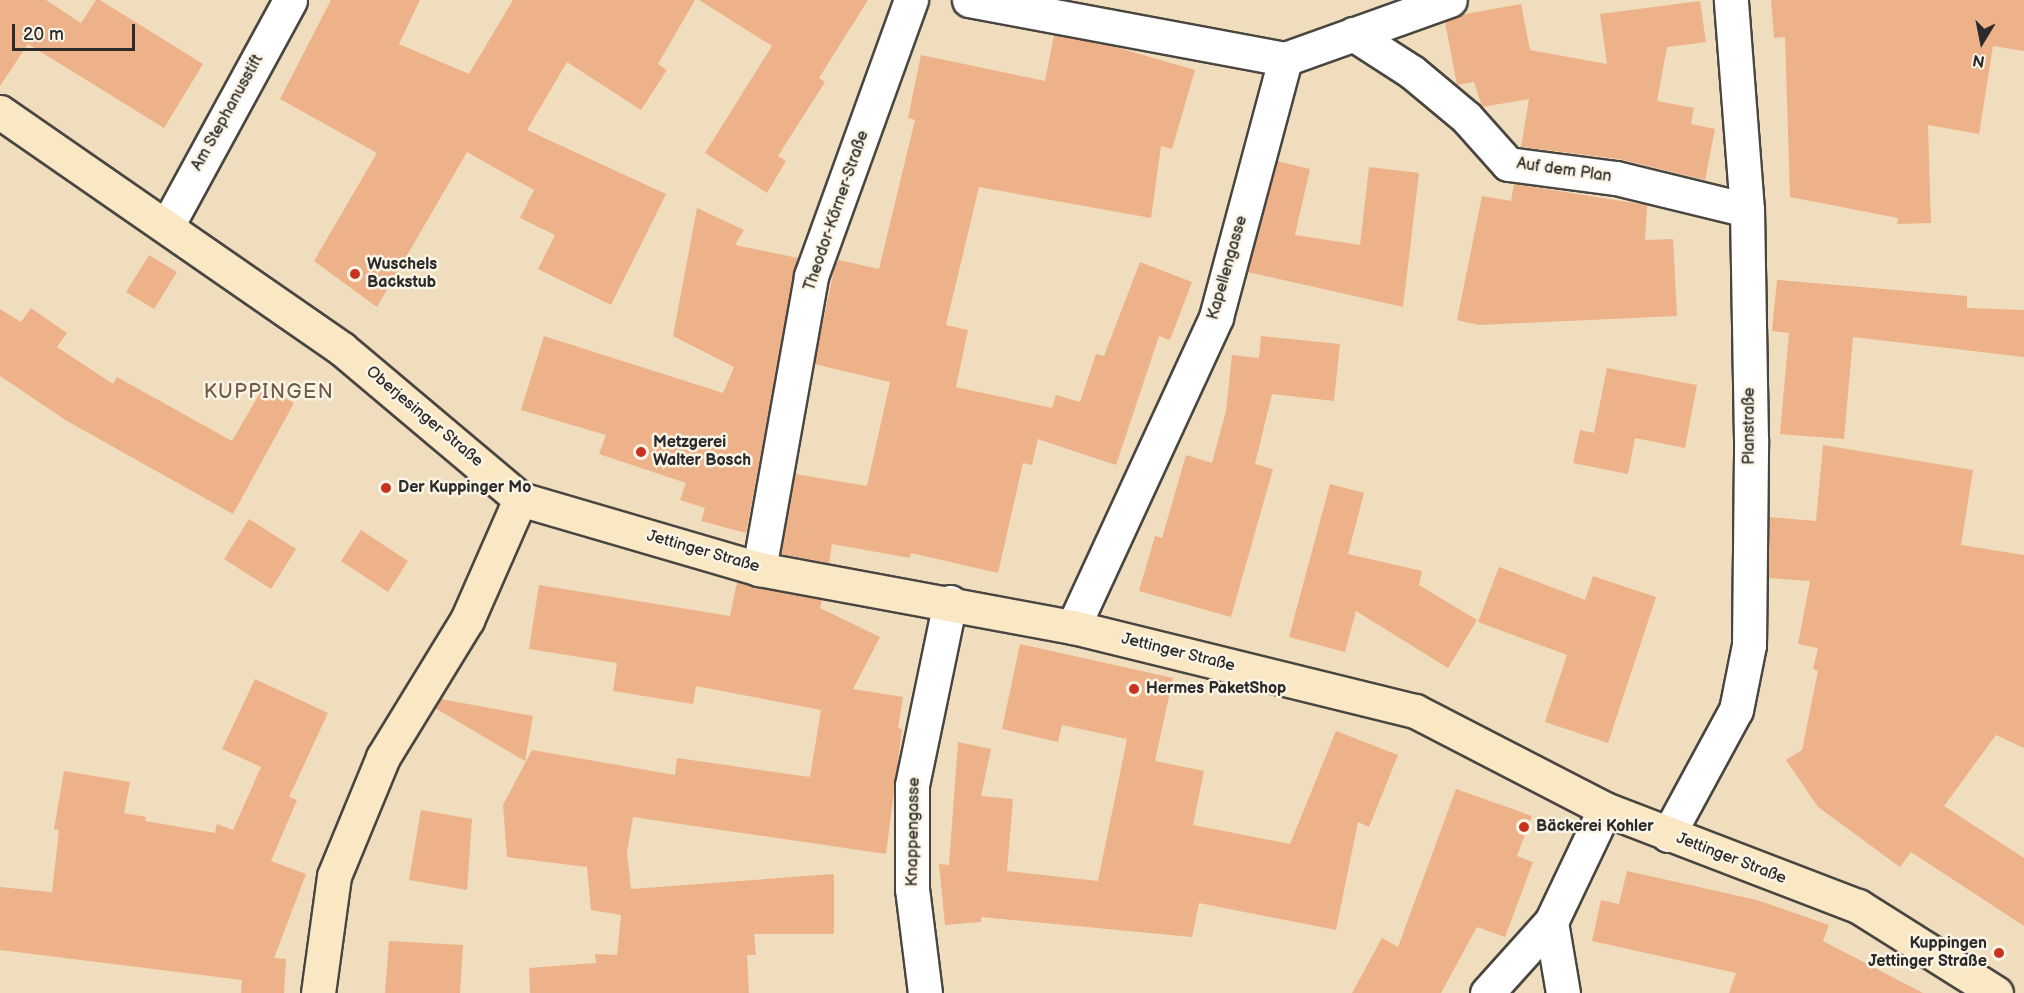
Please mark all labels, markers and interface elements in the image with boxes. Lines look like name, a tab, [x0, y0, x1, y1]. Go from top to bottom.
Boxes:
scale bar	[15, 12, 138, 50]
north arrow	[1952, 12, 2012, 72]
text: 20 m	[23, 24, 64, 45]
text: N	[1971, 50, 1986, 71]
street label: Am Stephanusstift	[188, 51, 268, 175]
street label: Theodor-Körner-Straße	[801, 128, 873, 294]
street label: Auf dem Plan	[1515, 155, 1613, 187]
street label: Kapellengasse	[1204, 214, 1252, 322]
place label: Wuschels Backstub	[367, 255, 437, 293]
marker: Wuschels Backstub	[348, 267, 362, 281]
street label: Oberjesinger Straße	[362, 362, 486, 472]
district label: KUPPINGEN	[204, 380, 334, 404]
street label: Planstraße	[1740, 387, 1760, 465]
place label: Metzgerei Walter Bosch	[653, 433, 751, 471]
marker: Metzgerei Walter Bosch	[634, 445, 648, 459]
place label: Der Kuppinger Mo	[398, 478, 531, 498]
marker: Der Kuppinger Mo	[379, 481, 393, 495]
street label: Jettinger Straße	[644, 527, 762, 577]
street label: Jettinger Straße	[1119, 630, 1237, 676]
place label: Hermes PaketShop	[1146, 679, 1286, 699]
marker: Hermes PaketShop	[1127, 682, 1141, 696]
street label: Knappengasse	[903, 777, 925, 887]
place label: Bäckerei Kohler	[1536, 817, 1654, 837]
marker: Bäckerei Kohler	[1517, 820, 1531, 834]
street label: Jettinger Straße	[1673, 829, 1789, 889]
place label: Kuppingen Jettinger Straße	[1868, 934, 1987, 972]
marker: Kuppingen Jettinger Straße	[1992, 946, 2006, 960]

